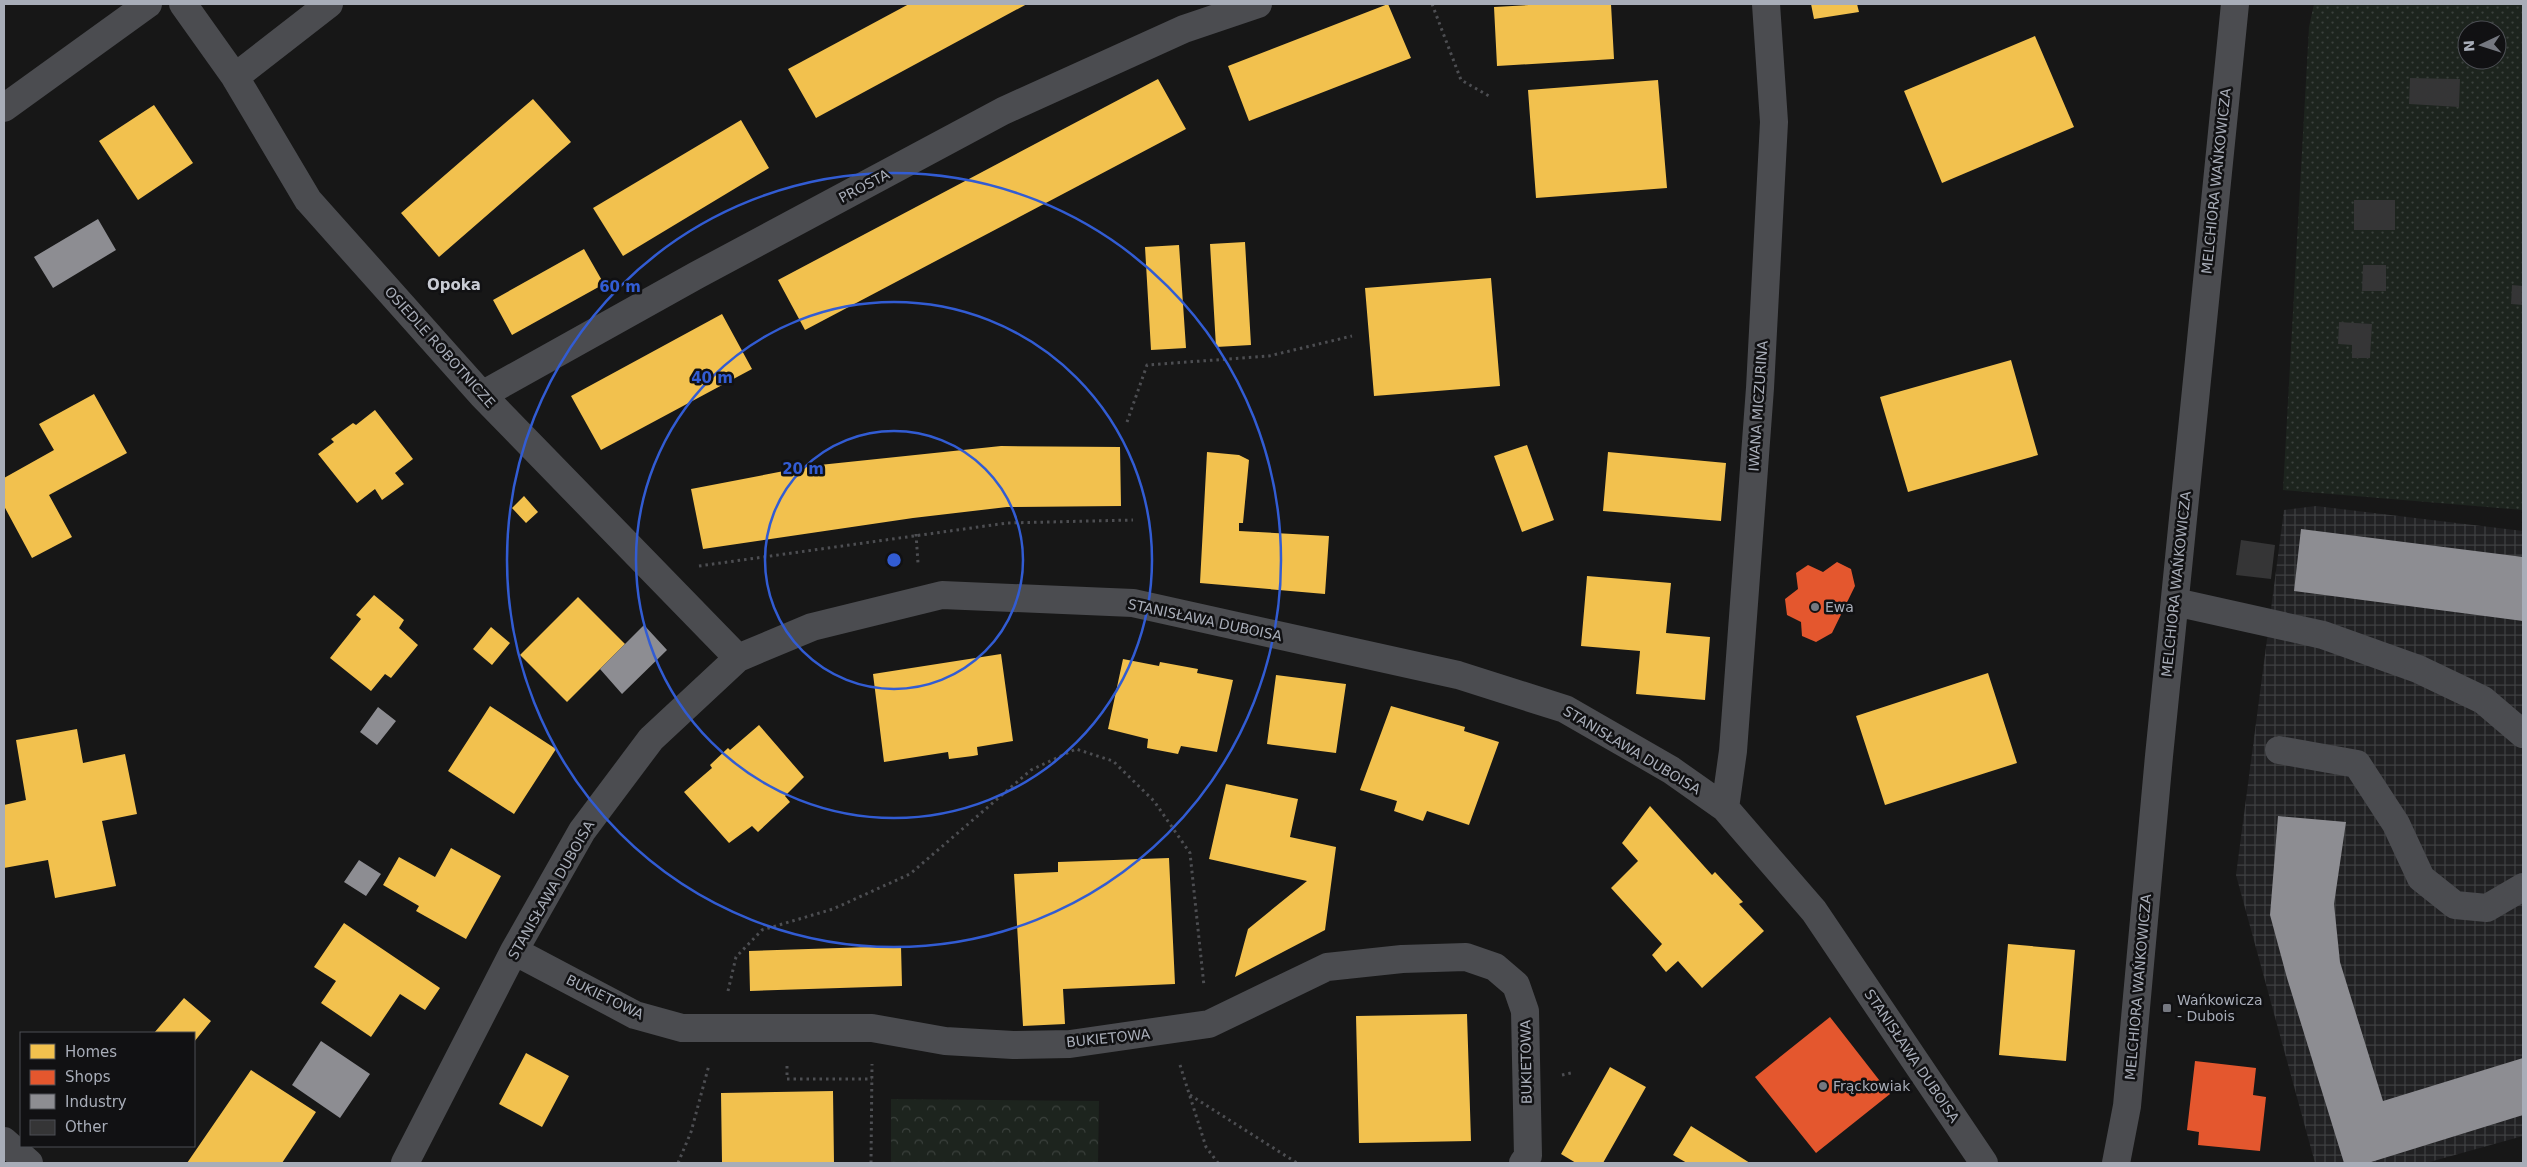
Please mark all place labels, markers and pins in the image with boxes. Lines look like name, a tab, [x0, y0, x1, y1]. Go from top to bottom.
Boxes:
centre of rings	[885, 551, 903, 569]
place label: Ewa	[1825, 599, 1854, 615]
marker: Ewa	[1809, 601, 1821, 613]
place label: Wańkowicza - Dubois	[2177, 992, 2263, 1024]
marker: Wańkowicza - Dubois	[2161, 1002, 2173, 1014]
place label: Frąckowiak	[1833, 1078, 1911, 1094]
marker: Frąckowiak	[1817, 1080, 1829, 1092]

